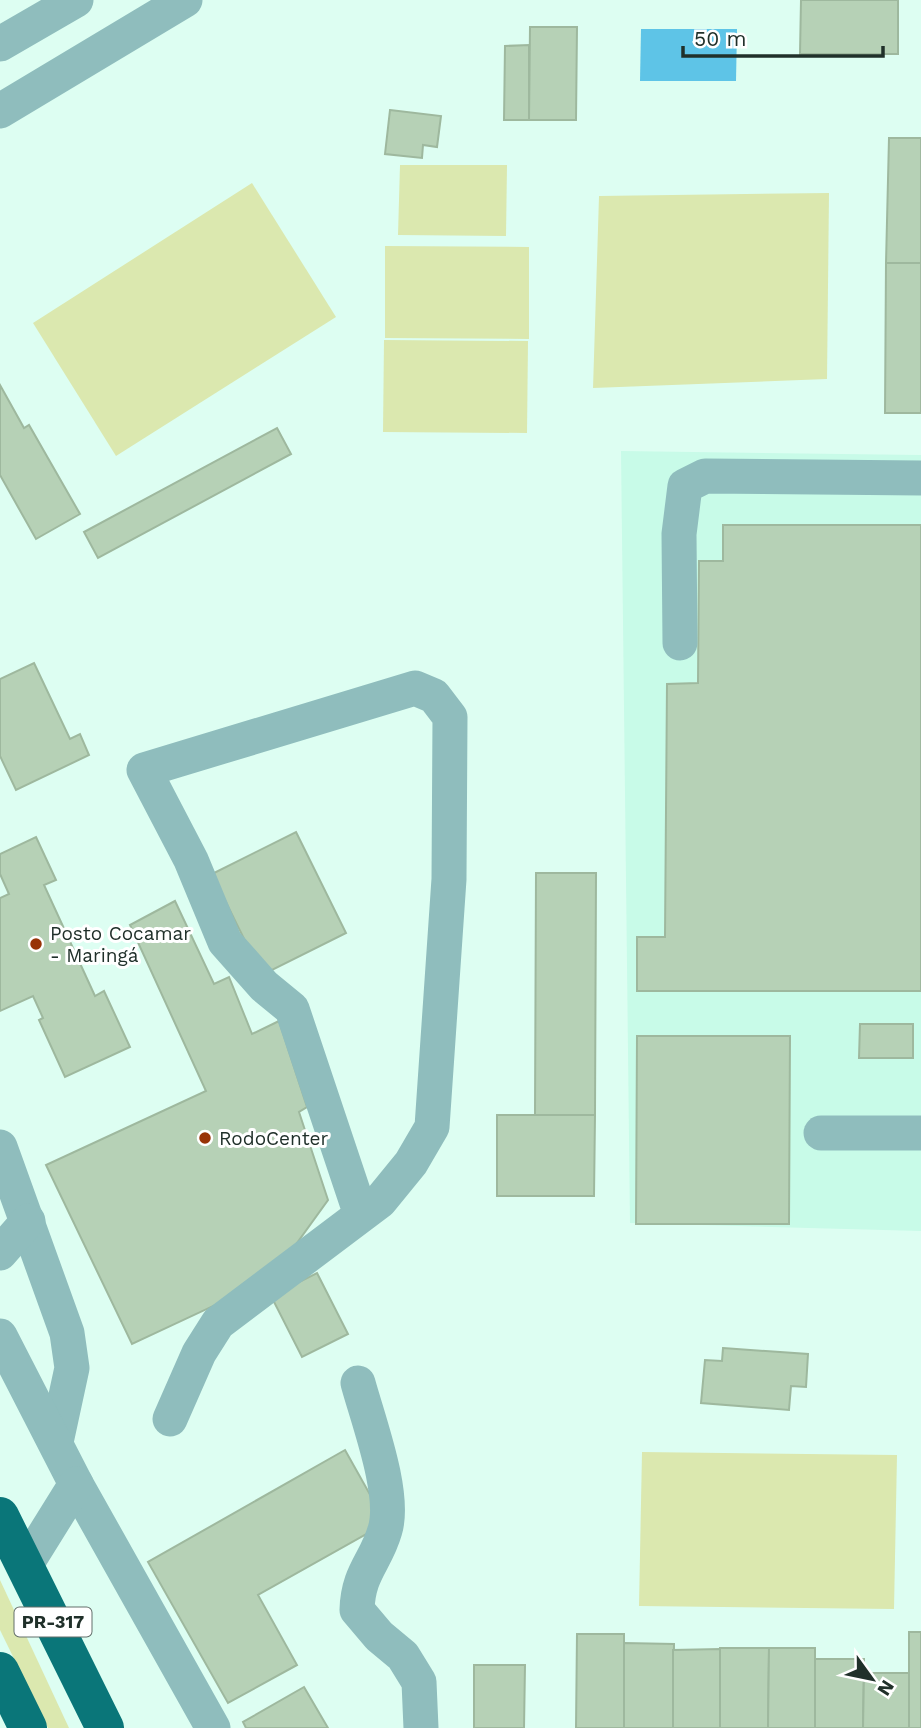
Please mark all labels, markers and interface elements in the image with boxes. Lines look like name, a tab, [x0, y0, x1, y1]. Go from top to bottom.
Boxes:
scale bar	[683, 14, 883, 58]
text: 50 m	[694, 26, 746, 51]
place label: Posto Cocamar - Maringá	[50, 922, 191, 967]
marker: Posto Cocamar - Maringá	[28, 936, 44, 952]
place label: RodoCenter	[219, 1127, 329, 1150]
marker: RodoCenter	[197, 1130, 213, 1146]
road number: PR-317	[14, 1608, 92, 1637]
north arrow	[837, 1644, 907, 1714]
text: N	[872, 1676, 899, 1700]

